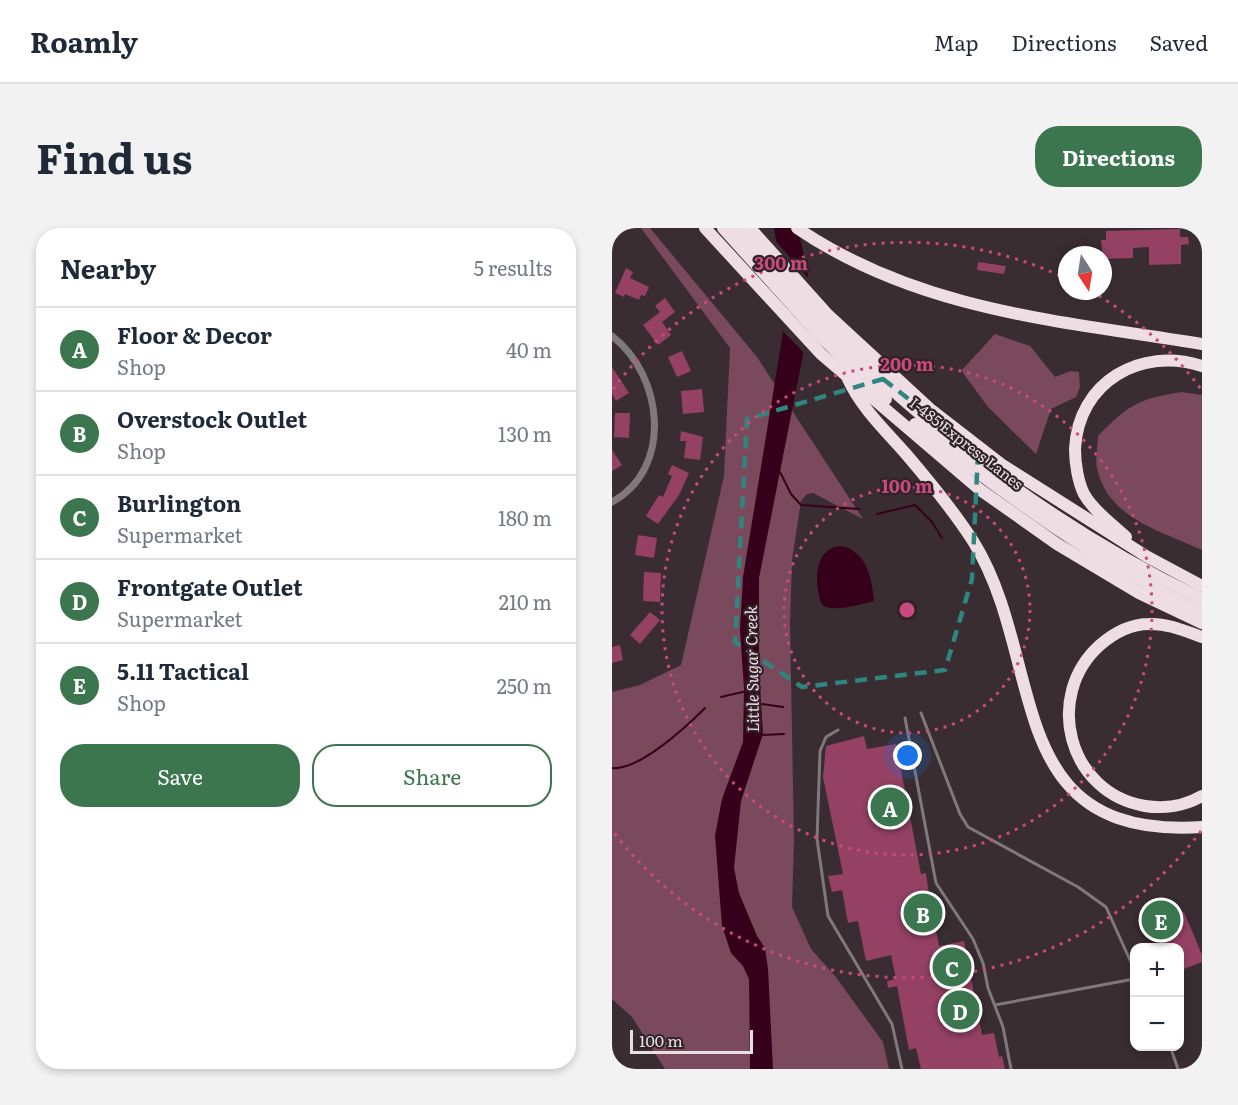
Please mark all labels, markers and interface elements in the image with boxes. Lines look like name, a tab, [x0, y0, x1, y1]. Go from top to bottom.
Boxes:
text: Roamly	[30, 20, 138, 62]
text: Map	[934, 26, 979, 57]
text: Directions	[1012, 26, 1117, 57]
text: Saved	[1150, 26, 1208, 57]
text: Find us	[36, 125, 193, 187]
button: Directions	[1035, 126, 1202, 187]
north arrow	[1058, 246, 1112, 300]
text: Nearby	[60, 248, 156, 287]
text: 300 m	[754, 249, 808, 276]
text: 5 results	[474, 252, 552, 282]
text: Floor & Decor	[117, 318, 272, 351]
text: A	[72, 334, 87, 364]
text: 40 m	[506, 334, 552, 364]
text: 200 m	[880, 350, 934, 377]
text: Shop	[117, 351, 166, 381]
street label: I-485 Express Lanes	[905, 391, 1029, 495]
text: Overstock Outlet	[117, 402, 307, 435]
text: B	[73, 418, 86, 448]
text: 130 m	[498, 418, 552, 448]
text: Shop	[117, 435, 166, 465]
text: 100 m	[881, 472, 933, 499]
text: Burlington	[117, 486, 241, 519]
text: C	[72, 502, 87, 532]
text: 180 m	[498, 502, 552, 532]
text: Supermarket	[117, 519, 243, 549]
text: Frontgate Outlet	[117, 570, 303, 603]
text: D	[72, 586, 87, 616]
text: 210 m	[499, 586, 552, 616]
centre of rings	[897, 600, 917, 620]
text: Supermarket	[117, 603, 243, 633]
water label: Little Sugar Creek	[738, 605, 764, 733]
text: 5.11 Tactical	[117, 654, 249, 687]
text: E	[73, 670, 86, 700]
text: 250 m	[497, 670, 552, 700]
text: Shop	[117, 687, 166, 717]
your location	[893, 741, 922, 770]
button: Save	[60, 744, 300, 807]
button: Share	[312, 744, 552, 807]
pin: A	[870, 784, 910, 830]
pin: B	[904, 890, 942, 936]
pin: E	[1142, 898, 1180, 942]
map controls	[1130, 943, 1184, 1051]
button: +	[1130, 943, 1184, 997]
pin: C	[932, 944, 972, 990]
pin: D	[940, 988, 980, 1032]
button: −	[1130, 997, 1184, 1051]
scale bar	[630, 1027, 753, 1054]
text: 100 m	[639, 1028, 683, 1052]

